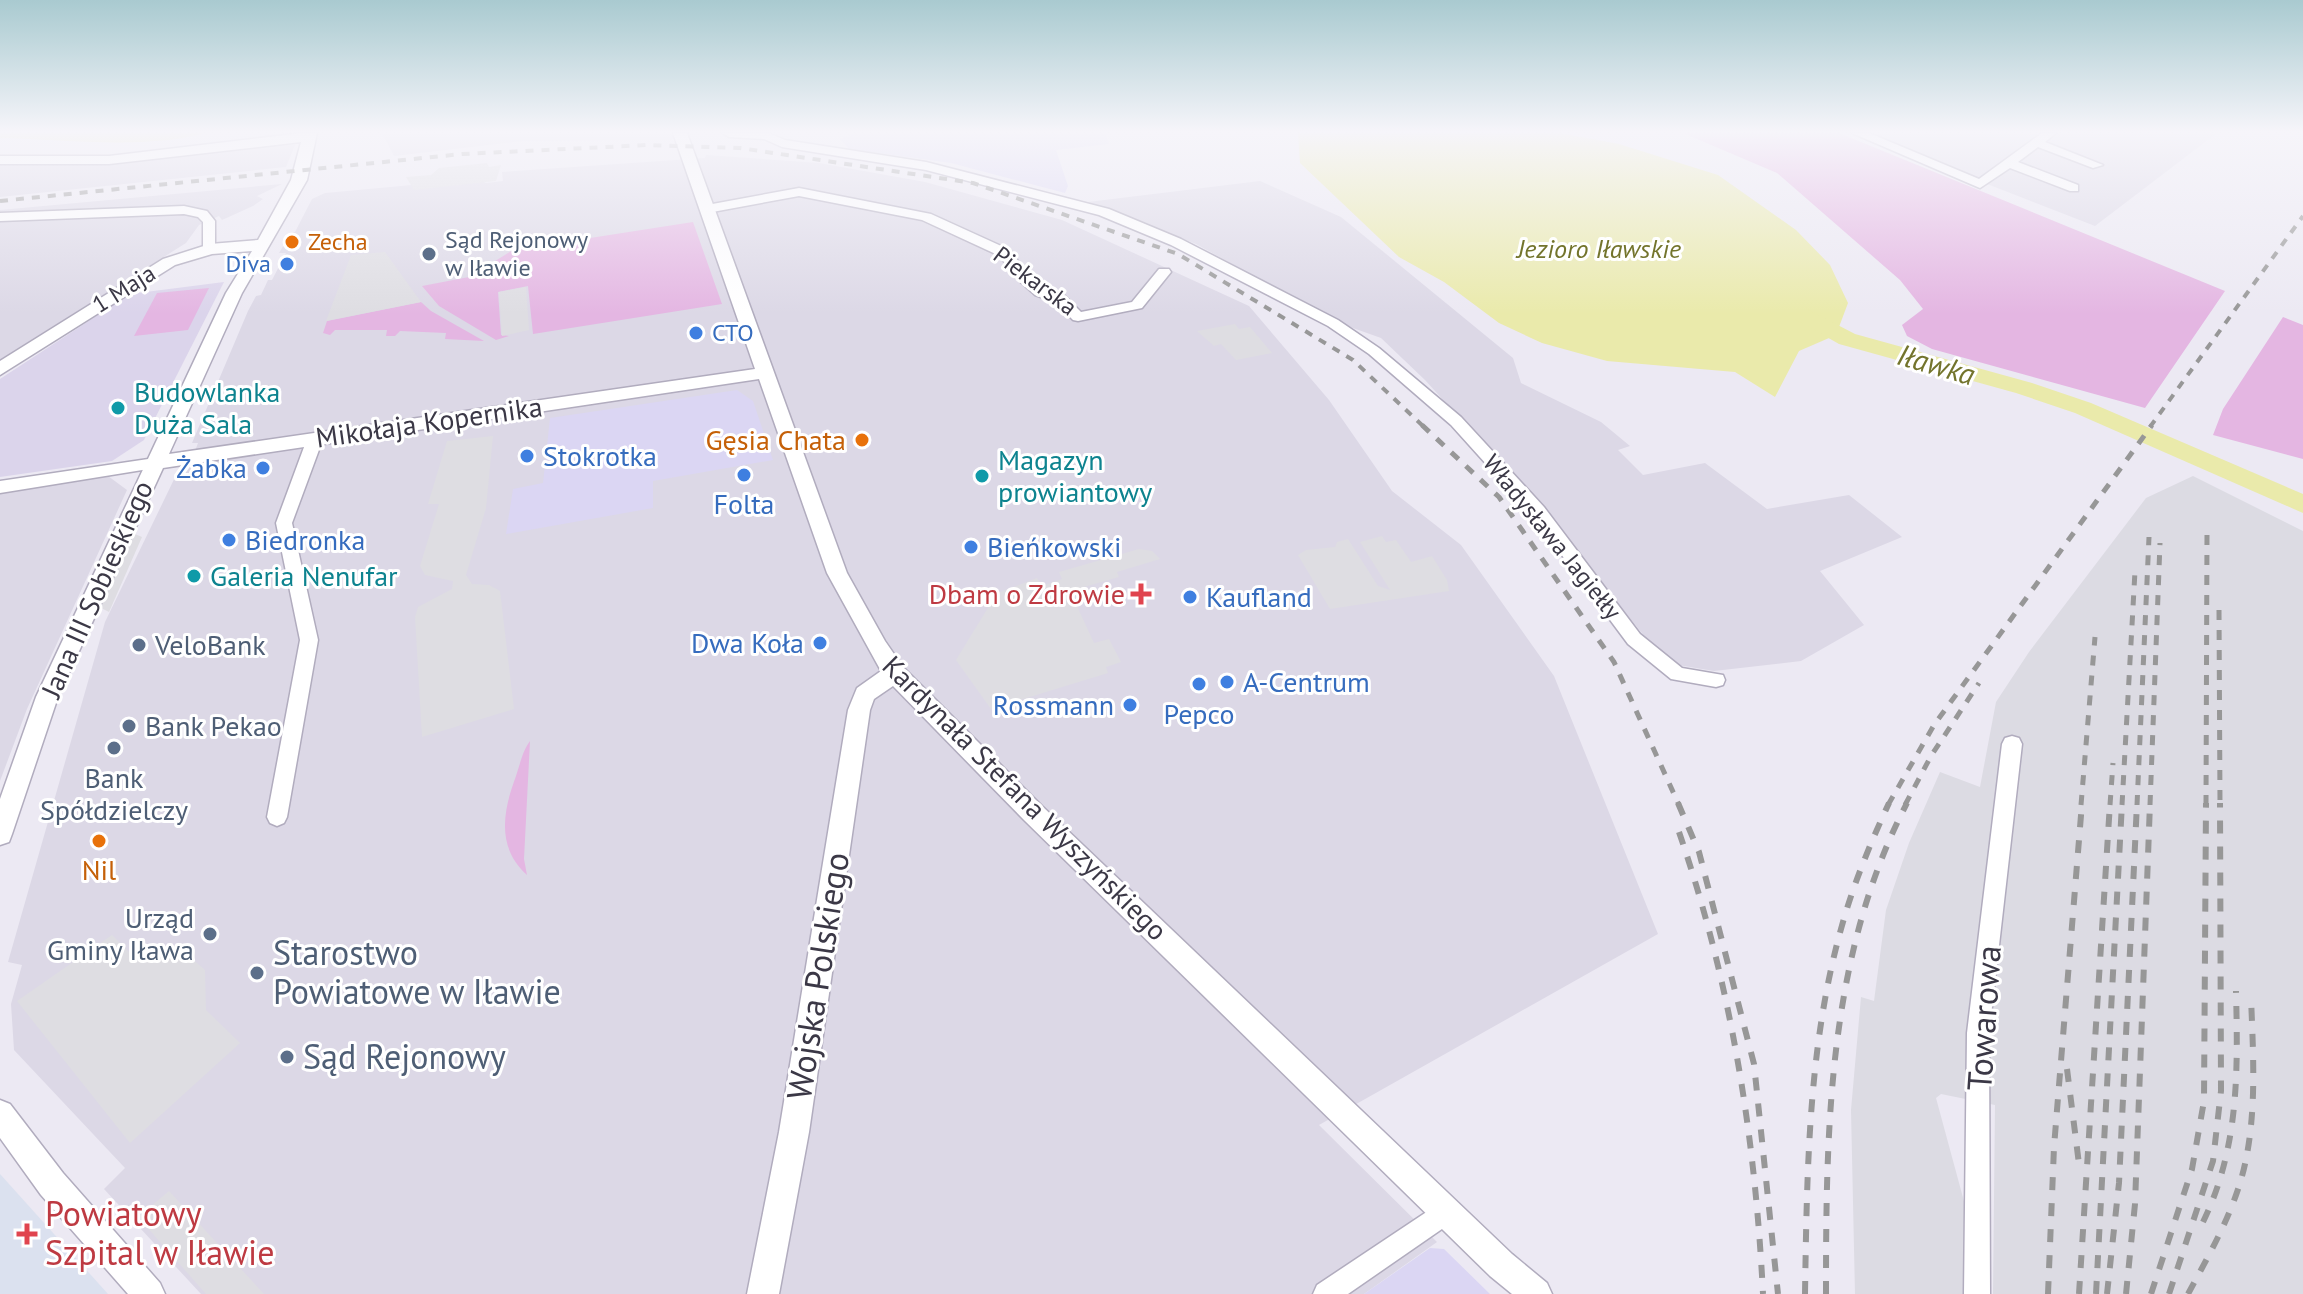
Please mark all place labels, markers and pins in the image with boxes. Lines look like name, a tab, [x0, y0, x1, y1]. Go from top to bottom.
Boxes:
place label: Sąd Rejonowy w Iławie	[445, 224, 588, 283]
place label: Zecha	[308, 226, 368, 257]
marker: Zecha	[283, 233, 301, 251]
marker: Sąd Rejonowy w Iławie	[420, 245, 438, 263]
place label: Diva	[225, 248, 271, 279]
marker: Diva	[278, 255, 296, 273]
place label: CTO	[712, 317, 754, 348]
marker: CTO	[687, 324, 705, 342]
place label: Budowlanka Duża Sala	[134, 373, 280, 442]
marker: Budowlanka Duża Sala	[109, 399, 127, 417]
place label: Gęsia Chata	[705, 421, 846, 458]
marker: Gęsia Chata	[853, 431, 871, 449]
place label: Stokrotka	[543, 437, 657, 474]
place label: Magazyn prowiantowy	[998, 441, 1152, 510]
marker: Stokrotka	[518, 447, 536, 465]
place label: Żabka	[176, 449, 247, 486]
marker: Żabka	[254, 459, 272, 477]
marker: Folta	[735, 466, 753, 484]
marker: Magazyn prowiantowy	[973, 467, 991, 485]
place label: Folta	[713, 485, 775, 522]
place label: Biedronka	[245, 521, 365, 558]
place label: Bieńkowski	[987, 528, 1121, 565]
marker: Biedronka	[220, 531, 238, 549]
marker: Bieńkowski	[962, 538, 980, 556]
place label: Galeria Nenufar	[210, 557, 398, 594]
marker: Galeria Nenufar	[185, 567, 203, 585]
place label: Dbam o Zdrowie	[929, 575, 1125, 612]
place label: Kaufland	[1206, 578, 1312, 615]
marker: Dbam o Zdrowie	[1132, 585, 1150, 603]
marker: Kaufland	[1181, 588, 1199, 606]
place label: Dwa Koła	[691, 624, 804, 661]
place label: VeloBank	[154, 626, 266, 663]
marker: Dwa Koła	[811, 634, 829, 652]
marker: VeloBank	[130, 636, 148, 654]
place label: A-Centrum	[1243, 663, 1370, 700]
marker: A-Centrum	[1218, 673, 1236, 691]
marker: Pepco	[1190, 675, 1208, 693]
place label: Rossmann	[993, 686, 1114, 723]
place label: Pepco	[1163, 695, 1235, 732]
marker: Rossmann	[1121, 696, 1139, 714]
place label: Bank Pekao	[145, 707, 282, 744]
marker: Bank Pekao	[120, 717, 138, 735]
marker: Bank Spółdzielczy	[105, 739, 123, 757]
place label: Bank Spółdzielczy	[40, 759, 188, 828]
marker: Nil	[90, 832, 108, 850]
place label: Nil	[82, 851, 116, 888]
place label: Urząd Gminy Iława	[47, 899, 194, 968]
marker: Urząd Gminy Iława	[201, 925, 219, 943]
place label: Starostwo Powiatowe w Iławie	[273, 930, 561, 1013]
marker: Starostwo Powiatowe w Iławie	[248, 964, 266, 982]
place label: Sąd Rejonowy	[303, 1034, 506, 1078]
marker: Sąd Rejonowy	[278, 1048, 296, 1066]
place label: Powiatowy Szpital w Iławie	[45, 1191, 274, 1274]
marker: Powiatowy Szpital w Iławie	[16, 1223, 38, 1245]

